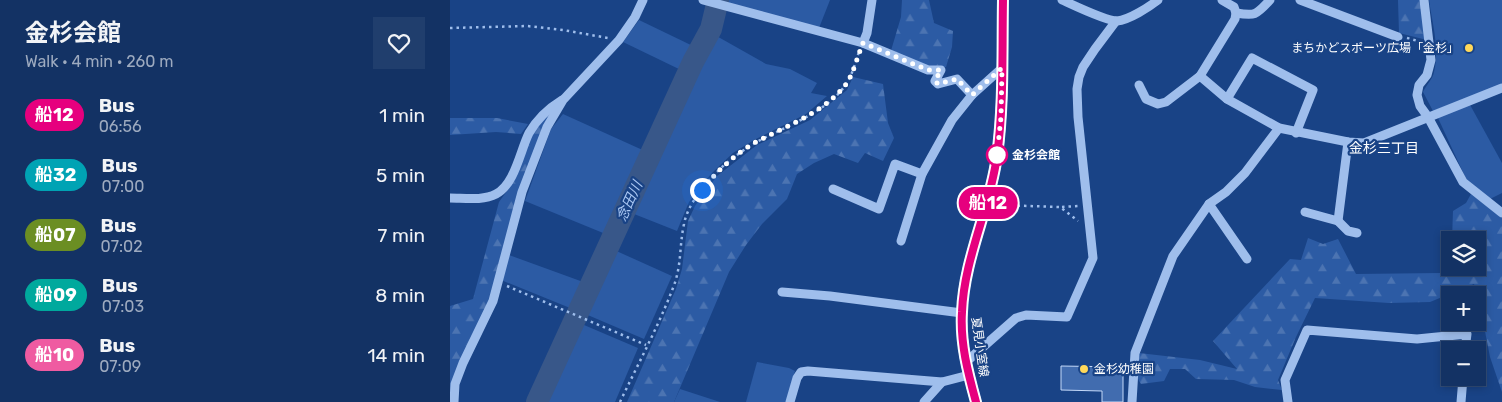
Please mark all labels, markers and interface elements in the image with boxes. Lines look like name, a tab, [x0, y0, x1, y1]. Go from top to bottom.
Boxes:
button: heart	[373, 17, 425, 69]
text: 金杉会館	[25, 19, 121, 47]
place label: まちかどスポーツ広場「金杉」	[1291, 41, 1459, 55]
marker: まちかどスポーツ広場「金杉」	[1463, 42, 1475, 54]
text: Walk · 4 min · 260 m	[25, 52, 174, 71]
text: Bus	[99, 94, 135, 117]
text: 船12	[35, 104, 74, 126]
text: 1 min	[379, 104, 425, 127]
text: 06:56	[99, 117, 142, 136]
district label: 金杉三丁目	[1349, 140, 1419, 157]
marker: 金杉会館	[986, 144, 1008, 166]
place label: 金杉会館	[1012, 148, 1060, 162]
text: Bus	[102, 154, 138, 177]
text: 船32	[35, 164, 77, 186]
text: 5 min	[376, 164, 425, 187]
text: 07:00	[102, 177, 144, 196]
water label: 念田川	[613, 177, 647, 224]
your location	[690, 178, 715, 203]
line badge: 船12	[959, 187, 1017, 219]
text: 船12	[969, 192, 1007, 214]
text: Bus	[101, 214, 137, 237]
text: 船07	[35, 224, 76, 246]
text: 7 min	[378, 224, 425, 247]
map controls	[1441, 231, 1486, 386]
button: layers	[1441, 231, 1486, 276]
text: 07:02	[101, 237, 143, 256]
text: Bus	[102, 274, 138, 297]
text: 船09	[35, 284, 77, 306]
text: 8 min	[375, 284, 425, 307]
button: +	[1441, 286, 1486, 331]
text: 07:03	[102, 297, 144, 316]
street label: 夏見小室線	[969, 316, 991, 378]
text: Bus	[99, 334, 135, 357]
button: −	[1441, 341, 1486, 386]
text: 船10	[35, 344, 74, 366]
text: 14 min	[367, 344, 425, 367]
text: 07:09	[99, 357, 141, 376]
place label: 金杉幼稚園	[1094, 362, 1154, 376]
marker: 金杉幼稚園	[1078, 363, 1090, 375]

